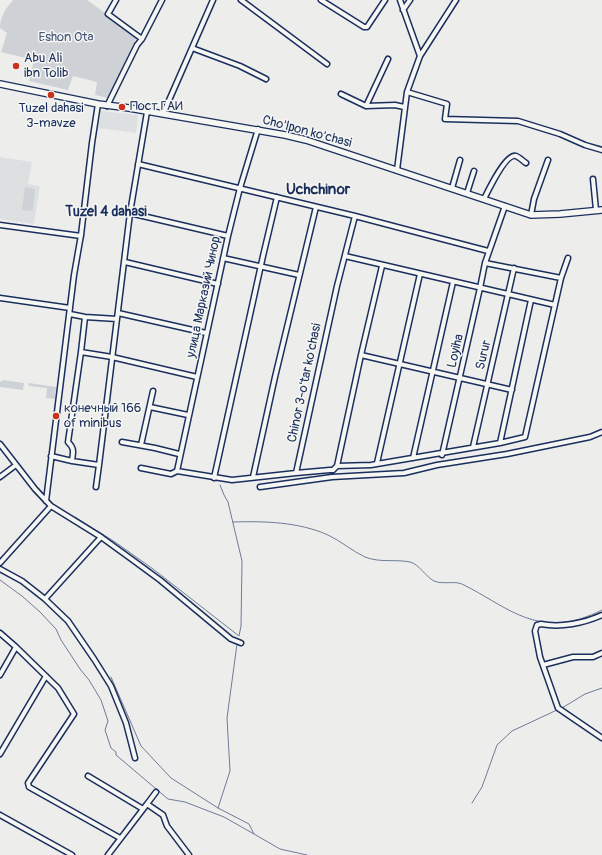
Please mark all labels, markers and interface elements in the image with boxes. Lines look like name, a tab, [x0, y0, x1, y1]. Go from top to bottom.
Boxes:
park label: Eshon Ota	[38, 30, 94, 46]
place label: Abu Ali ibn Tolib	[24, 51, 68, 82]
marker: Abu Ali ibn Tolib	[11, 61, 21, 71]
marker: Tuzel dahasi 3-mavze	[46, 90, 56, 100]
place label: Пост ГАИ	[130, 99, 183, 115]
place label: Tuzel dahasi 3-mavze	[18, 101, 84, 132]
marker: Пост ГАИ	[117, 102, 127, 112]
street label: Cho'lpon ko'chasi	[261, 113, 353, 151]
district label: Uchchinor	[286, 181, 350, 199]
district label: Tuzel 4 dahasi	[65, 204, 147, 220]
street label: улица Марказий Чинор	[184, 235, 224, 359]
street label: Chinor 3-o'tar ko'chasi	[285, 322, 325, 444]
street label: Loyiha	[445, 333, 467, 369]
street label: Surur	[473, 339, 495, 371]
place label: конечный 166 of minibus	[64, 401, 141, 432]
marker: конечный 166 of minibus	[51, 411, 61, 421]

